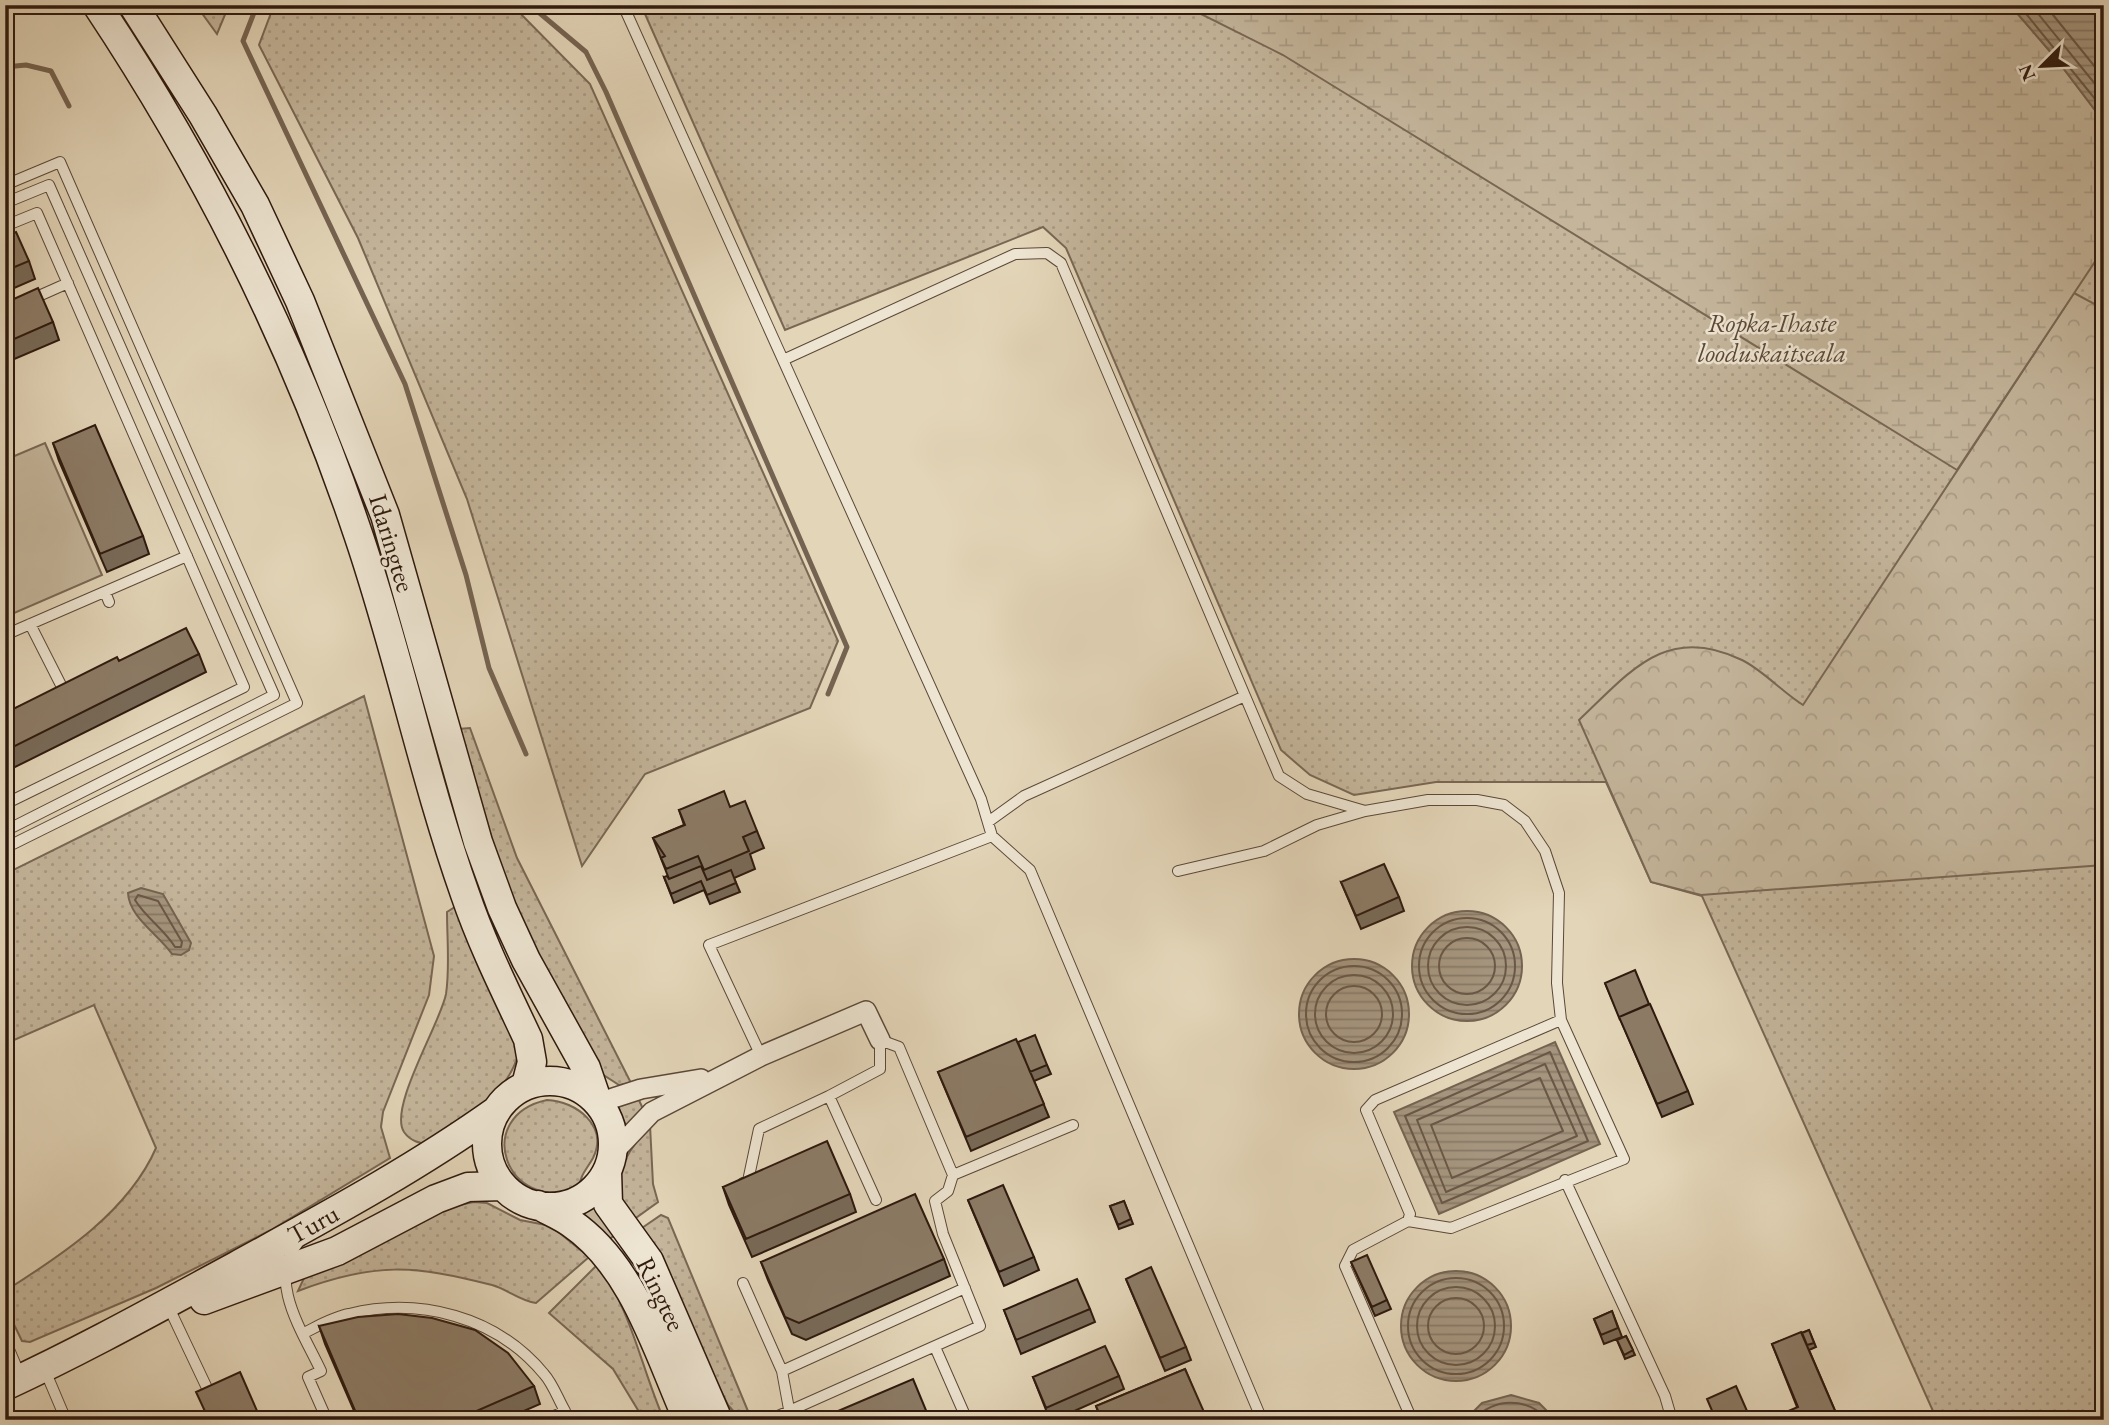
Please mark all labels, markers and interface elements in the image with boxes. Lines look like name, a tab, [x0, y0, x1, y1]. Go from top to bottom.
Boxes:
north arrow	[2008, 32, 2078, 102]
text: N	[2012, 60, 2041, 85]
park label: Ropka-Ihaste looduskaitseala	[1698, 306, 1846, 370]
street label: Idaringtee	[361, 490, 423, 596]
street label: Turu	[281, 1196, 345, 1252]
street label: Ringtee	[629, 1251, 693, 1337]

